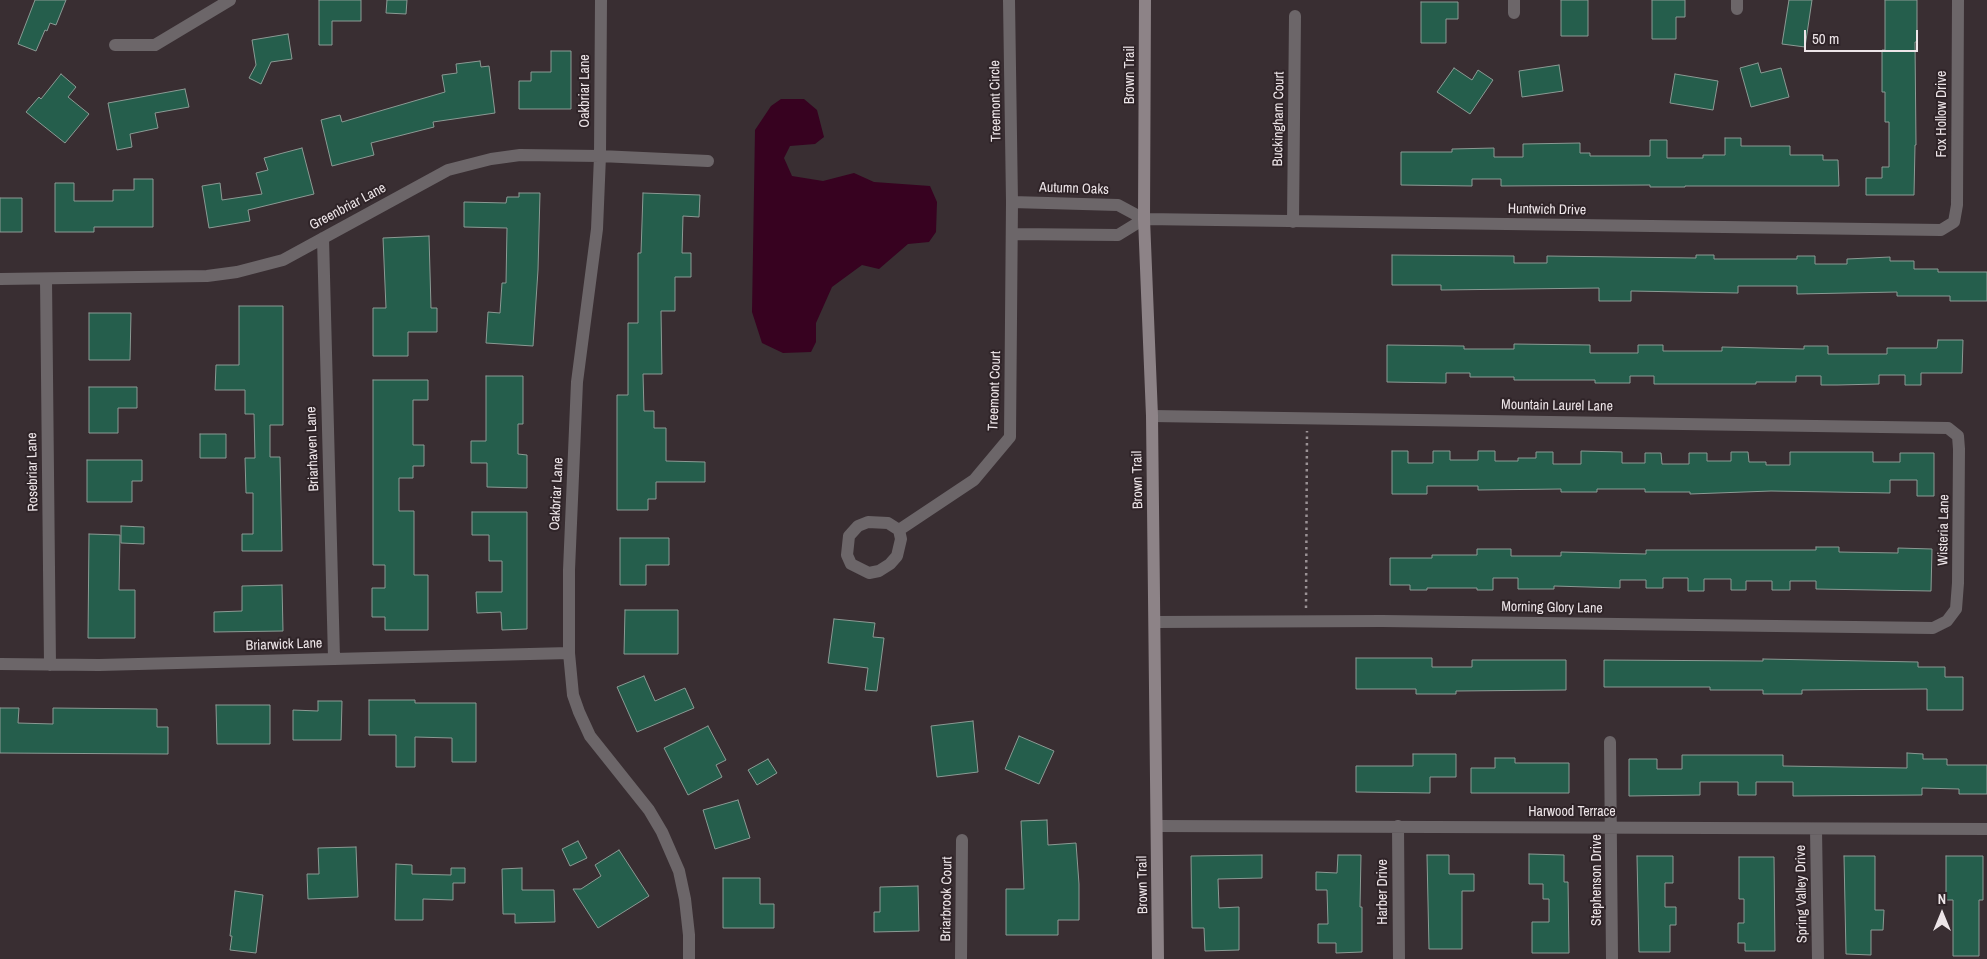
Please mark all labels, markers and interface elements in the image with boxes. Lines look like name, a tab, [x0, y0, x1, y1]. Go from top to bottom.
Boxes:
scale bar	[1807, 20, 1921, 52]
text: 50 m	[1812, 28, 1839, 49]
street label: Brown Trail	[1122, 46, 1138, 104]
street label: Oakbriar Lane	[577, 54, 593, 128]
street label: Treemont Circle	[987, 60, 1005, 142]
street label: Buckingham Court	[1270, 71, 1288, 167]
street label: Fox Hollow Drive	[1934, 71, 1950, 157]
street label: Autumn Oaks	[1039, 179, 1109, 199]
street label: Greenbriar Lane	[307, 180, 389, 234]
street label: Huntwich Drive	[1508, 201, 1586, 219]
street label: Treemont Court	[985, 351, 1005, 431]
street label: Mountain Laurel Lane	[1501, 397, 1613, 415]
street label: Briarhaven Lane	[303, 406, 323, 492]
street label: Rosebriar Lane	[24, 432, 42, 512]
street label: Brown Trail	[1129, 451, 1147, 509]
street label: Oakbriar Lane	[547, 457, 567, 531]
street label: Wisteria Lane	[1935, 494, 1953, 566]
street label: Morning Glory Lane	[1501, 599, 1603, 617]
street label: Briarwick Lane	[245, 635, 323, 655]
street label: Harwood Terrace	[1528, 804, 1616, 820]
street label: Stephenson Drive	[1589, 834, 1605, 926]
street label: Spring Valley Drive	[1793, 845, 1811, 943]
street label: Briarbrook Court	[938, 856, 956, 942]
street label: Brown Trail	[1134, 856, 1152, 914]
street label: Harber Drive	[1375, 859, 1391, 925]
north arrow	[1917, 889, 1967, 939]
text: N	[1938, 890, 1946, 908]

